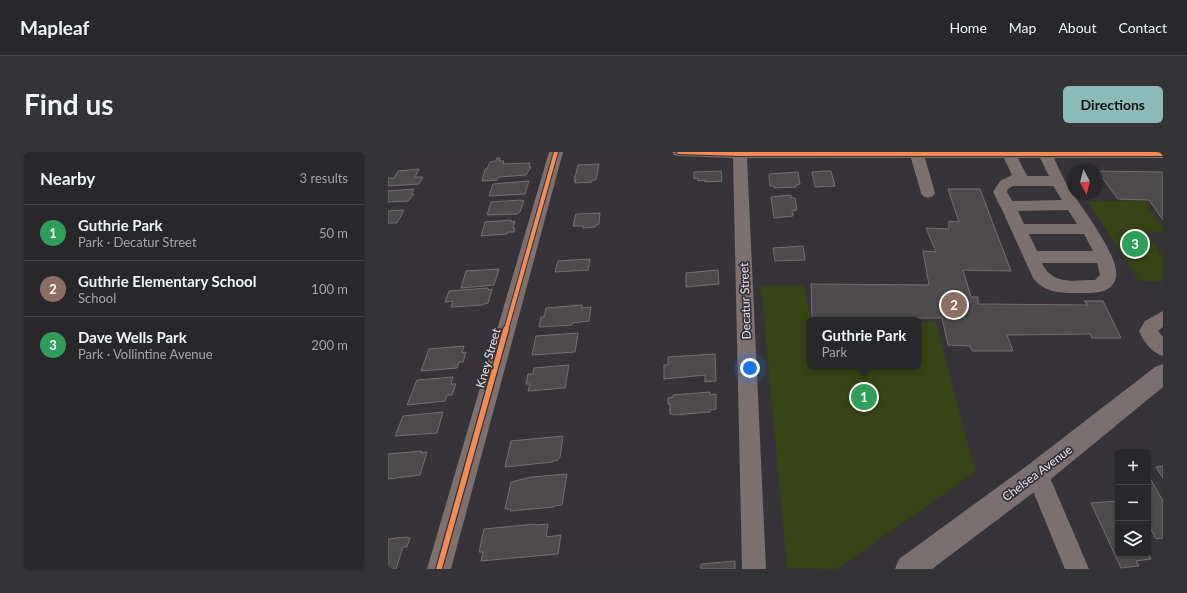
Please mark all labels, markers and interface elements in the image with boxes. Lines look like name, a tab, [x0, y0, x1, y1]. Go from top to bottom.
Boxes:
text: Mapleaf	[20, 16, 89, 39]
text: Home	[949, 19, 987, 36]
text: Map	[1009, 19, 1036, 36]
text: About	[1058, 19, 1096, 36]
text: Contact	[1118, 19, 1167, 36]
button: Directions	[1063, 86, 1163, 123]
text: Find us	[24, 87, 114, 121]
north arrow	[1067, 164, 1103, 200]
text: Nearby	[40, 168, 95, 189]
text: 3 results	[300, 170, 348, 186]
text: Guthrie Park	[78, 216, 163, 234]
text: 1	[49, 225, 57, 241]
text: 50 m	[319, 225, 348, 241]
pin: 3	[1122, 229, 1148, 259]
text: Park · Decatur Street	[78, 234, 197, 250]
street label: Decatur Street	[736, 262, 754, 340]
text: Guthrie Elementary School	[78, 272, 256, 290]
text: 2	[49, 281, 57, 297]
text: 100 m	[311, 281, 348, 297]
text: School	[78, 290, 116, 306]
pin: 2	[941, 290, 967, 320]
popup	[807, 317, 921, 369]
street label: Kney Street	[472, 326, 504, 390]
text: Guthrie Park	[822, 326, 906, 344]
text: Dave Wells Park	[78, 328, 187, 346]
text: 3	[49, 337, 57, 353]
text: 200 m	[311, 337, 348, 353]
text: Park	[822, 344, 847, 360]
text: Park · Vollintine Avenue	[78, 346, 213, 362]
your location	[740, 358, 760, 378]
pin: 1	[851, 382, 877, 412]
street label: Chelsea Avenue	[999, 442, 1075, 504]
map controls	[1115, 449, 1151, 557]
button: +	[1115, 449, 1151, 485]
button: −	[1115, 485, 1151, 521]
button: layers	[1115, 521, 1151, 557]

